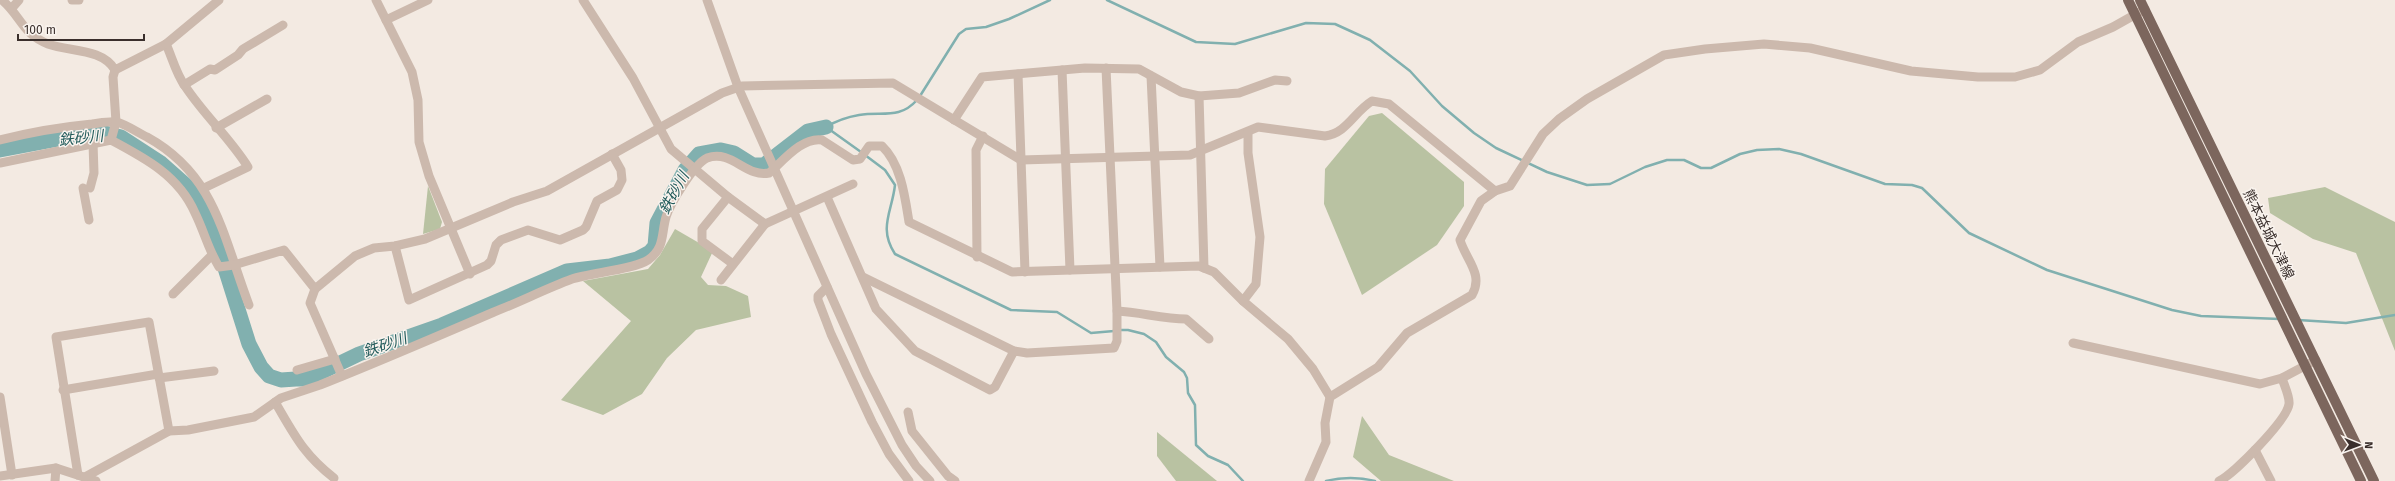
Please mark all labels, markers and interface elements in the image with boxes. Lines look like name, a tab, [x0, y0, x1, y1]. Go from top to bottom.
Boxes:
scale bar	[18, 16, 144, 42]
text: 100 m	[24, 23, 56, 37]
water label: 鉄砂川	[58, 126, 106, 149]
water label: 鉄砂川	[655, 167, 694, 217]
street label: 熊本益城大津線	[2239, 186, 2298, 282]
water label: 鉄砂川	[361, 329, 411, 361]
north arrow	[2339, 425, 2379, 465]
text: N	[2362, 441, 2375, 449]

